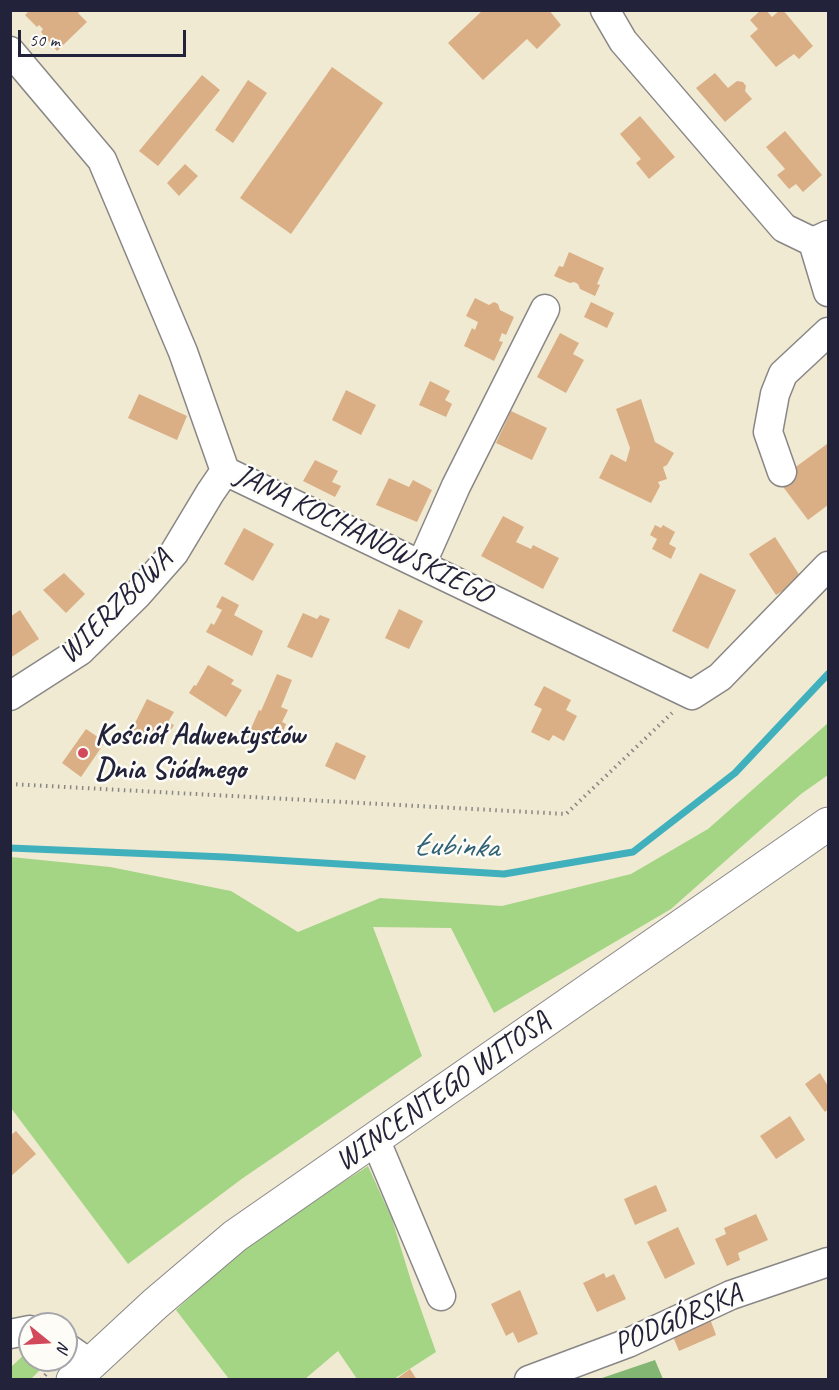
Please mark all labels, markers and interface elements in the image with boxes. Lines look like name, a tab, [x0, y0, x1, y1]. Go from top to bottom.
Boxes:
scale bar	[21, 18, 189, 56]
text: 50 m	[29, 29, 60, 51]
street label: JANA KOCHANOWSKIEGO	[229, 457, 497, 613]
street label: WIERZBOWA	[51, 542, 181, 672]
place label: Kościół Adwentystów Dnia Siódmego	[95, 718, 305, 789]
marker: Kościół Adwentystów Dnia Siódmego	[76, 746, 90, 760]
water label: Łubinka	[413, 826, 499, 868]
street label: WINCENTEGO WITOSA	[329, 1004, 557, 1180]
street label: PODGÓRSKA	[608, 1277, 748, 1363]
north arrow	[18, 1312, 78, 1372]
text: N	[52, 1339, 74, 1355]

